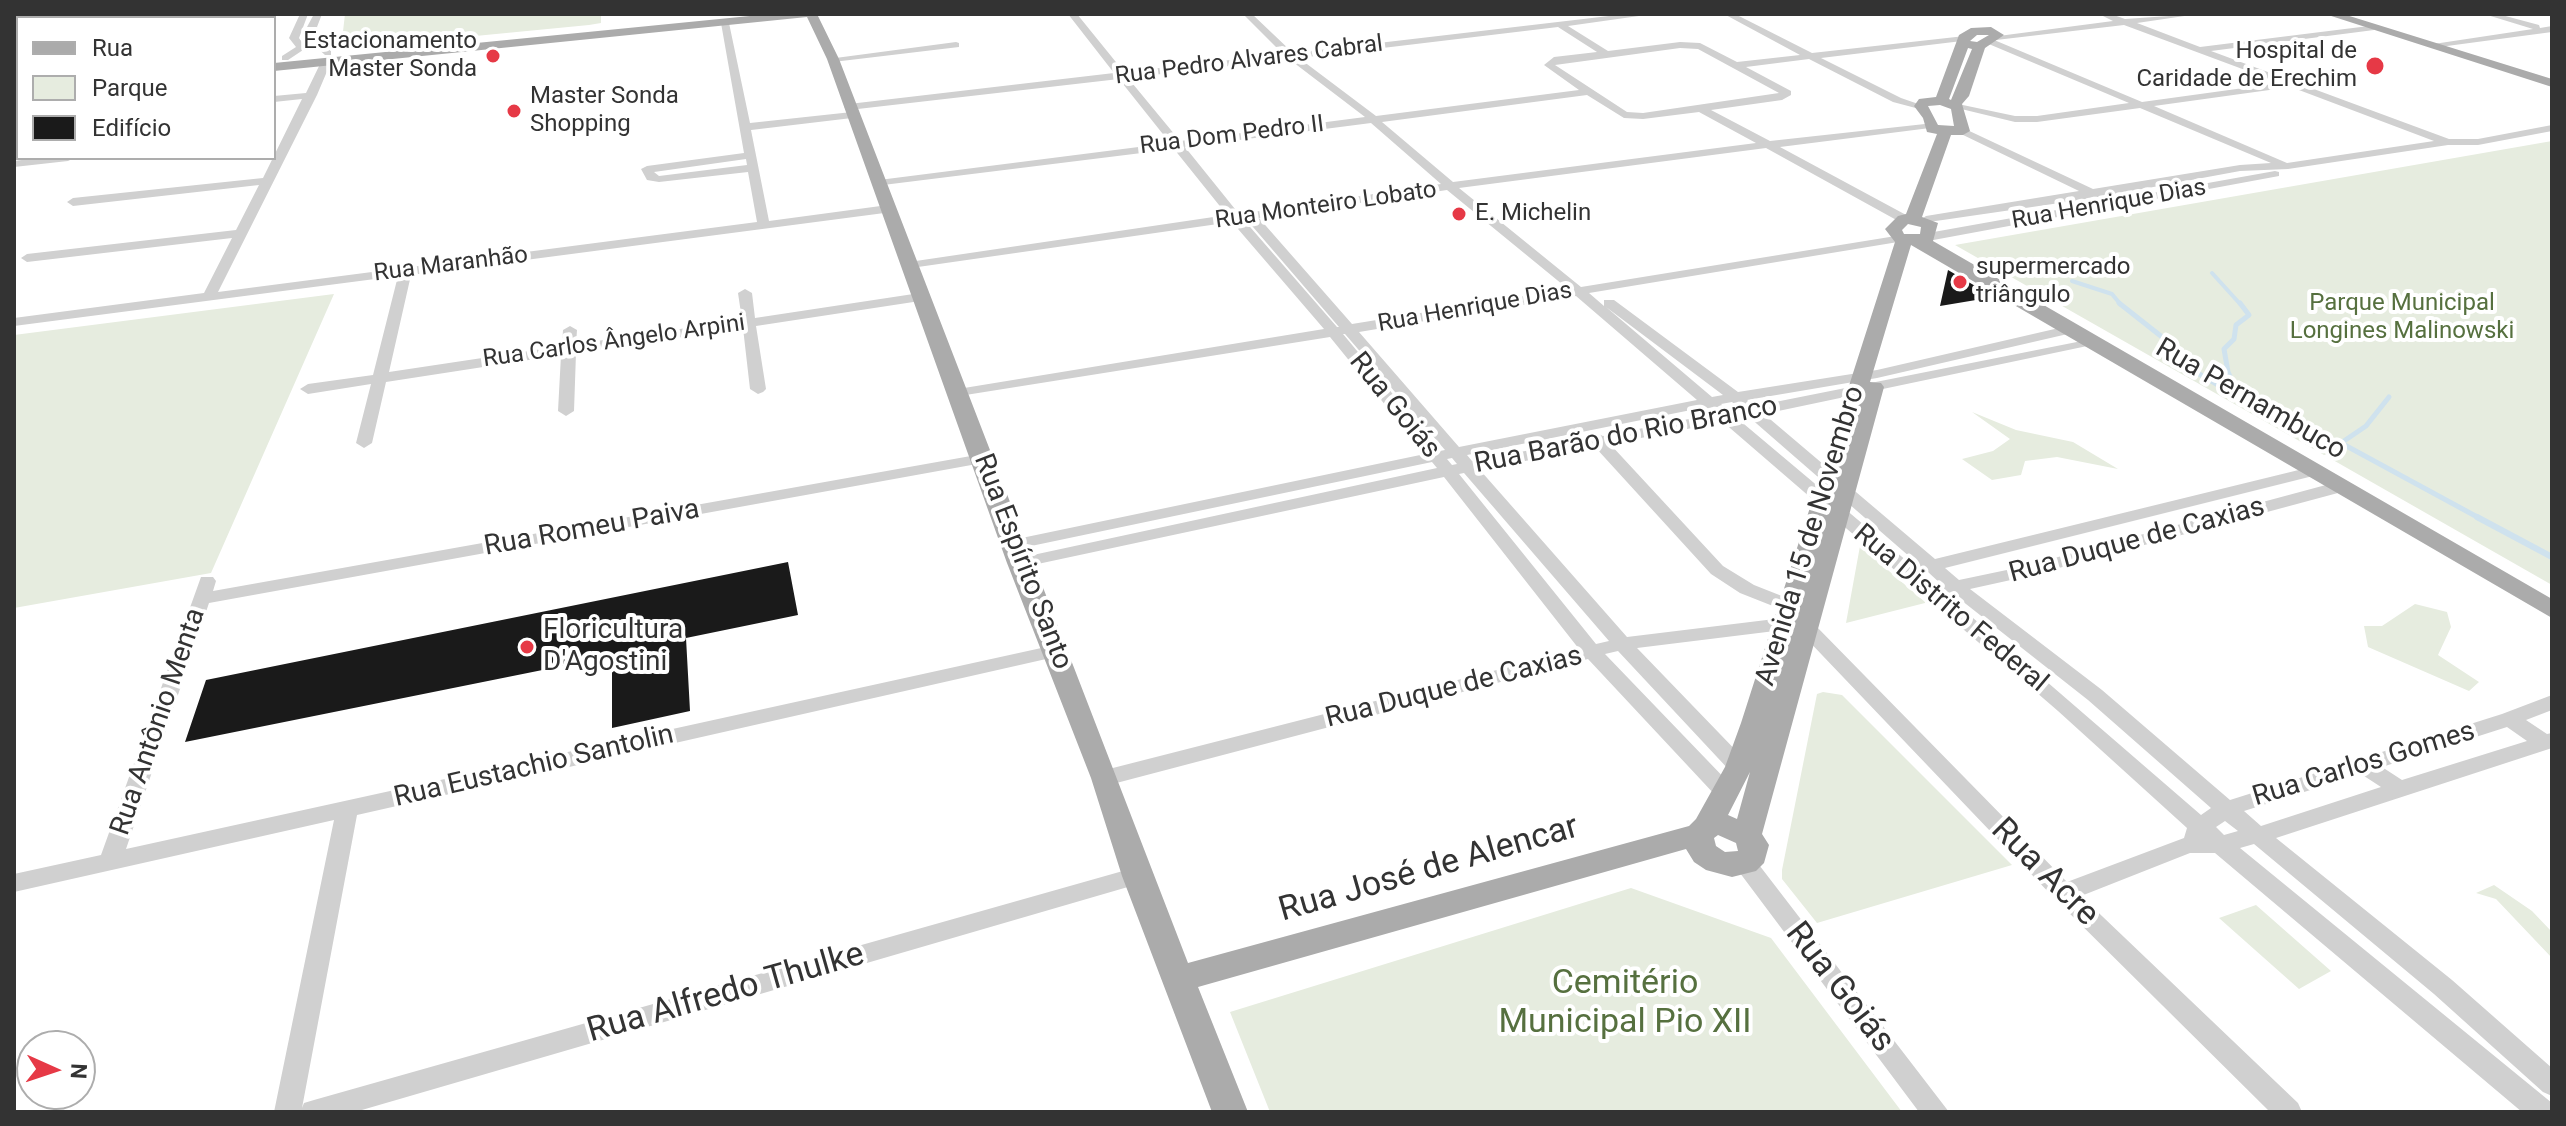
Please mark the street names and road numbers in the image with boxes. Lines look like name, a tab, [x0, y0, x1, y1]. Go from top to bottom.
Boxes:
street label: Rua Pedro Alvares Cabral	[1114, 30, 1384, 92]
street label: Rua Dom Pedro II	[1138, 110, 1326, 162]
street label: Rua Henrique Dias	[2010, 174, 2208, 236]
street label: Rua Monteiro Lobato	[1213, 176, 1439, 236]
street label: Rua Maranhão	[372, 241, 530, 289]
street label: Rua Henrique Dias	[1376, 277, 1574, 339]
street label: Rua Carlos Ângelo Arpini	[481, 309, 747, 375]
street label: Rua Pernambuco	[2149, 332, 2351, 468]
street label: Rua Goiás	[1341, 346, 1447, 466]
street label: Avenida 15 de Novembro	[1749, 382, 1873, 690]
street label: Rua Barão do Rio Branco	[1472, 390, 1780, 482]
street label: Rua Espírito Santo	[965, 449, 1079, 675]
street label: Rua Duque de Caxias	[2006, 491, 2268, 591]
street label: Rua Romeu Paiva	[482, 494, 702, 564]
street label: Rua Distrito Federal	[1846, 518, 2054, 700]
street label: Rua Antônio Menta	[104, 604, 214, 840]
street label: Rua Duque de Caxias	[1322, 640, 1586, 736]
street label: Rua Carlos Gomes	[2249, 715, 2479, 815]
street label: Rua Eustachio Santolin	[391, 718, 677, 816]
street label: Rua José de Alencar	[1275, 808, 1583, 932]
street label: Rua Acre	[1982, 811, 2106, 935]
street label: Rua Goiás	[1776, 915, 1902, 1061]
street label: Rua Alfredo Thulke	[583, 935, 869, 1053]

